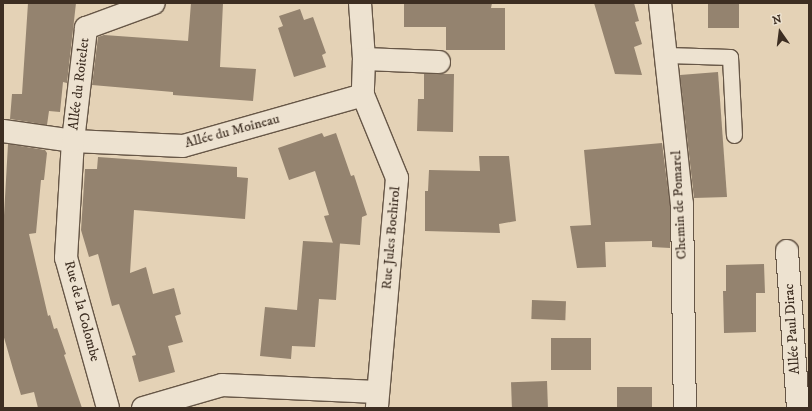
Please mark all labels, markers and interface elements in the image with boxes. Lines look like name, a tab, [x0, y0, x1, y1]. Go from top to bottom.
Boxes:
north arrow	[760, 12, 800, 52]
text: N	[771, 12, 783, 28]
street label: Allée du Roitelet	[65, 37, 93, 131]
street label: Allée du Moineau	[183, 110, 281, 152]
street label: Chemin de Pomarel	[668, 150, 690, 260]
street label: Rue Jules Bochirol	[378, 186, 404, 290]
street label: Rue de la Colombe	[60, 259, 104, 363]
street label: Allée Paul Dirac	[780, 283, 804, 375]

